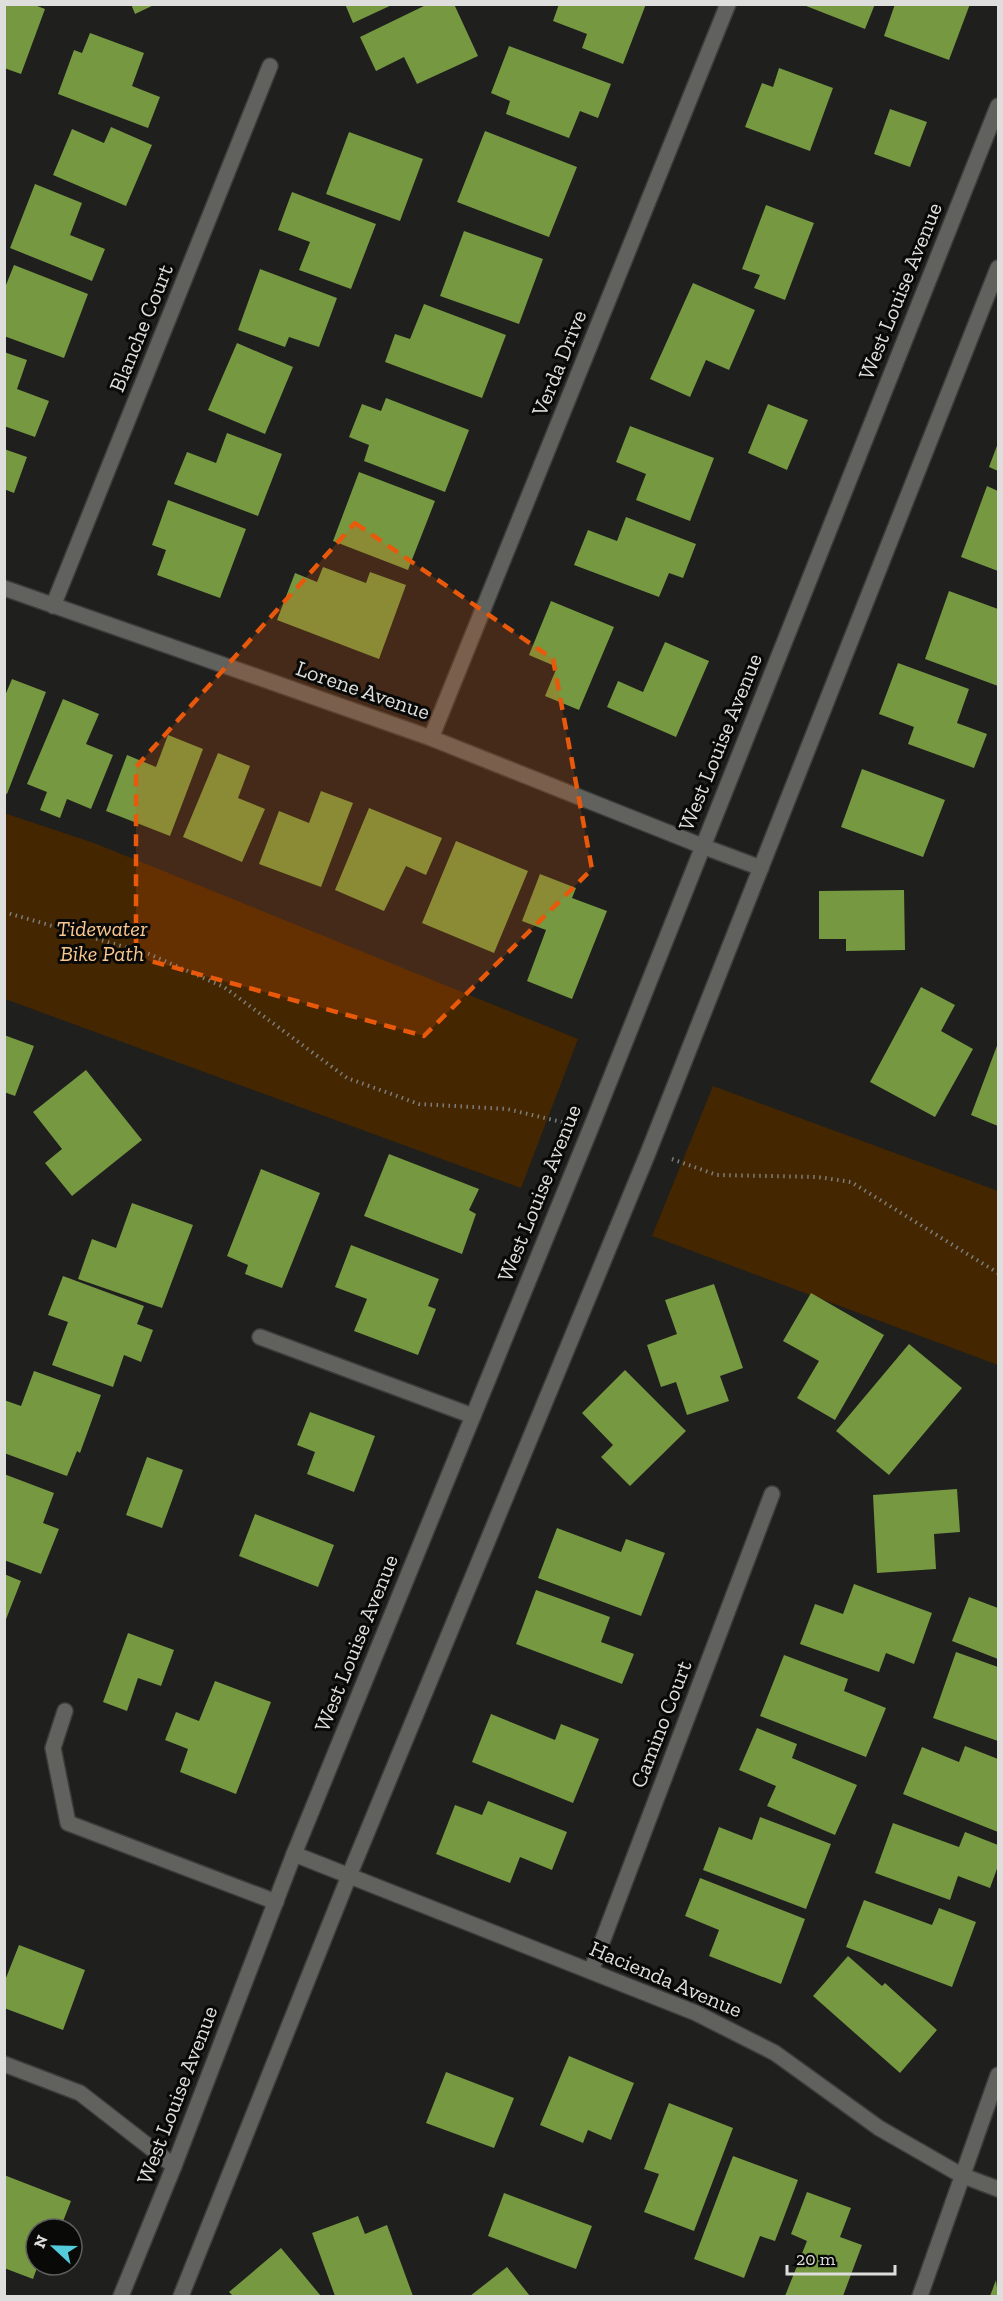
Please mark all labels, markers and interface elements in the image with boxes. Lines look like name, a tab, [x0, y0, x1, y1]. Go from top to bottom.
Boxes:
street label: West Louise Avenue	[852, 199, 948, 383]
street label: Blanche Court	[103, 259, 179, 396]
street label: Verda Drive	[525, 306, 592, 421]
street label: West Louise Avenue	[672, 650, 768, 834]
street label: Lorene Avenue	[292, 654, 434, 726]
park label: Tidewater Bike Path	[56, 915, 148, 967]
street label: West Louise Avenue	[491, 1101, 587, 1285]
street label: West Louise Avenue	[308, 1551, 404, 1735]
street label: Camino Court	[624, 1656, 698, 1791]
street label: Hacienda Avenue	[586, 1935, 746, 2023]
street label: West Louise Avenue	[131, 2002, 223, 2188]
north arrow	[24, 2217, 84, 2277]
text: N	[29, 2232, 52, 2251]
scale bar	[787, 2238, 895, 2276]
text: 20 m	[796, 2248, 836, 2270]

